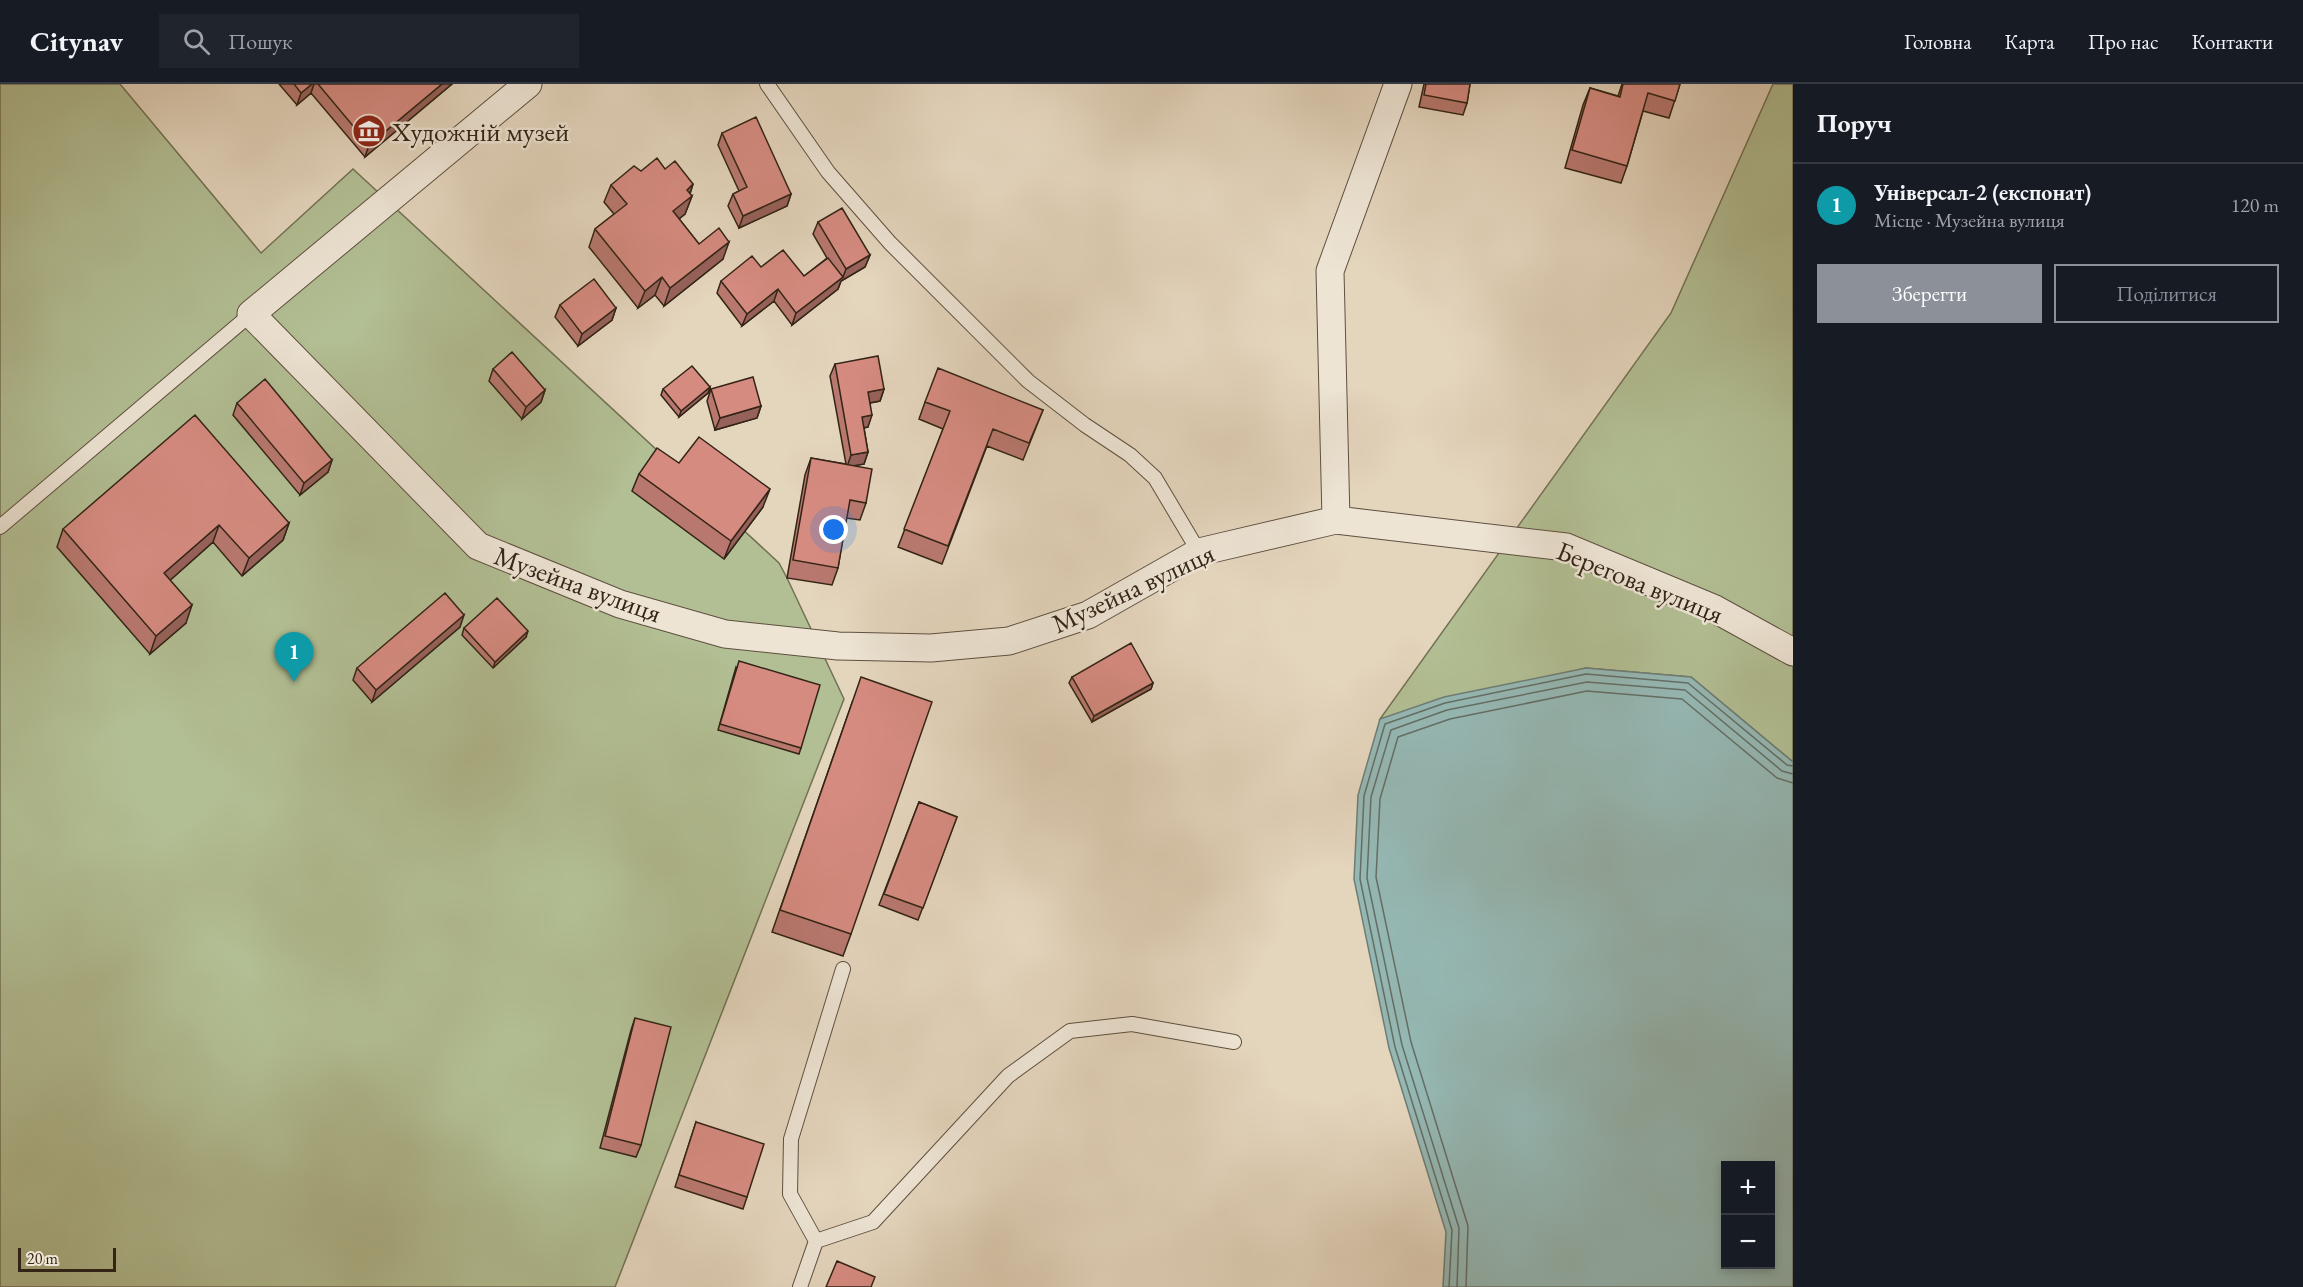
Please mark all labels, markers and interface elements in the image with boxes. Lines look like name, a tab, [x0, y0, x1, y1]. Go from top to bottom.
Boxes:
search box	[159, 14, 579, 68]
text: Citynav	[30, 23, 123, 59]
icon: search	[180, 25, 213, 58]
text: Пошук	[228, 27, 293, 56]
text: Головна	[1904, 28, 1972, 55]
text: Карта	[2005, 28, 2055, 55]
text: Про нас	[2088, 28, 2158, 55]
text: Контакти	[2191, 28, 2273, 55]
text: Поруч	[1817, 106, 1892, 140]
museum icon: Художній музей	[351, 113, 387, 149]
place label: Художній музей	[391, 114, 569, 149]
text: Універсал-2 (експонат)	[1874, 178, 2091, 207]
text: 1	[1831, 192, 1842, 218]
text: 120 m	[2231, 192, 2279, 218]
text: Місце · Музейна вулиця	[1874, 207, 2065, 233]
button: Зберегти	[1817, 264, 2042, 323]
button: Поділитися	[2054, 264, 2279, 323]
your location	[819, 515, 848, 544]
street label: Берегова вулиця	[1551, 533, 1729, 631]
street label: Музейна вулиця	[1046, 535, 1220, 641]
street label: Музейна вулиця	[490, 538, 666, 630]
pin: 1	[274, 632, 314, 682]
map controls	[1721, 1161, 1775, 1269]
button: +	[1721, 1161, 1775, 1215]
button: −	[1721, 1215, 1775, 1269]
scale bar	[18, 1245, 116, 1272]
text: 20 m	[27, 1248, 58, 1269]

